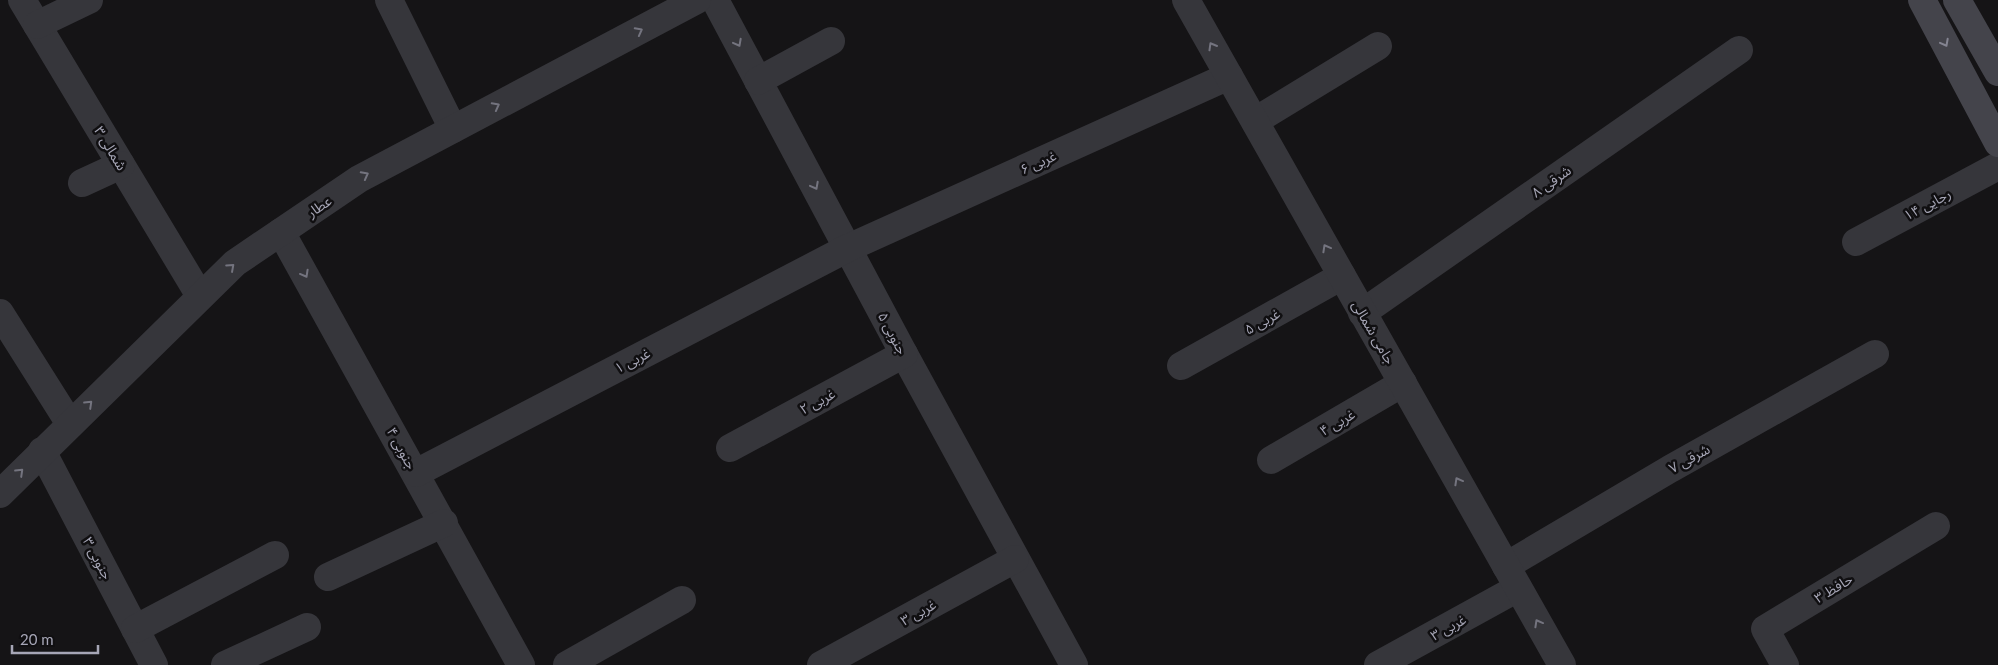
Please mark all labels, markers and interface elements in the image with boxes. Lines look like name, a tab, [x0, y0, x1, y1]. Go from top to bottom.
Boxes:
one-way arrow	[634, 27, 643, 37]
one-way arrow	[732, 38, 742, 47]
one-way arrow	[1939, 38, 1949, 47]
one-way arrow	[1208, 42, 1218, 51]
one-way arrow	[490, 102, 499, 112]
street label: شمالی ۳	[90, 123, 131, 174]
street label: غربی ۶	[1017, 147, 1059, 178]
street label: شرقی ۸	[1528, 161, 1575, 201]
one-way arrow	[360, 172, 369, 182]
one-way arrow	[808, 181, 818, 190]
street label: رجایی ۱۴	[1900, 185, 1954, 224]
street label: عطار	[303, 192, 335, 222]
one-way arrow	[1322, 244, 1332, 253]
one-way arrow	[225, 264, 234, 273]
one-way arrow	[298, 269, 308, 278]
street label: جامی شمالی	[1348, 297, 1399, 367]
street label: غربی ۵	[1241, 304, 1283, 338]
street label: جنوبی ۵	[874, 309, 911, 357]
street label: غربی ۱	[611, 344, 653, 377]
street label: غربی ۲	[796, 385, 838, 418]
one-way arrow	[84, 401, 93, 410]
street label: غربی ۴	[1316, 405, 1358, 440]
street label: جنوبی ۴	[383, 424, 420, 472]
street label: شرقی ۷	[1666, 440, 1713, 477]
one-way arrow	[15, 469, 24, 478]
one-way arrow	[1454, 477, 1464, 486]
street label: جنوبی ۳	[79, 534, 116, 582]
street label: حافظ ۳	[1811, 570, 1855, 606]
street label: غربی ۳	[897, 595, 939, 629]
street label: غربی ۳	[1427, 610, 1469, 644]
one-way arrow	[1534, 619, 1544, 628]
scale bar	[12, 622, 99, 654]
text: 20 m	[20, 630, 54, 648]

